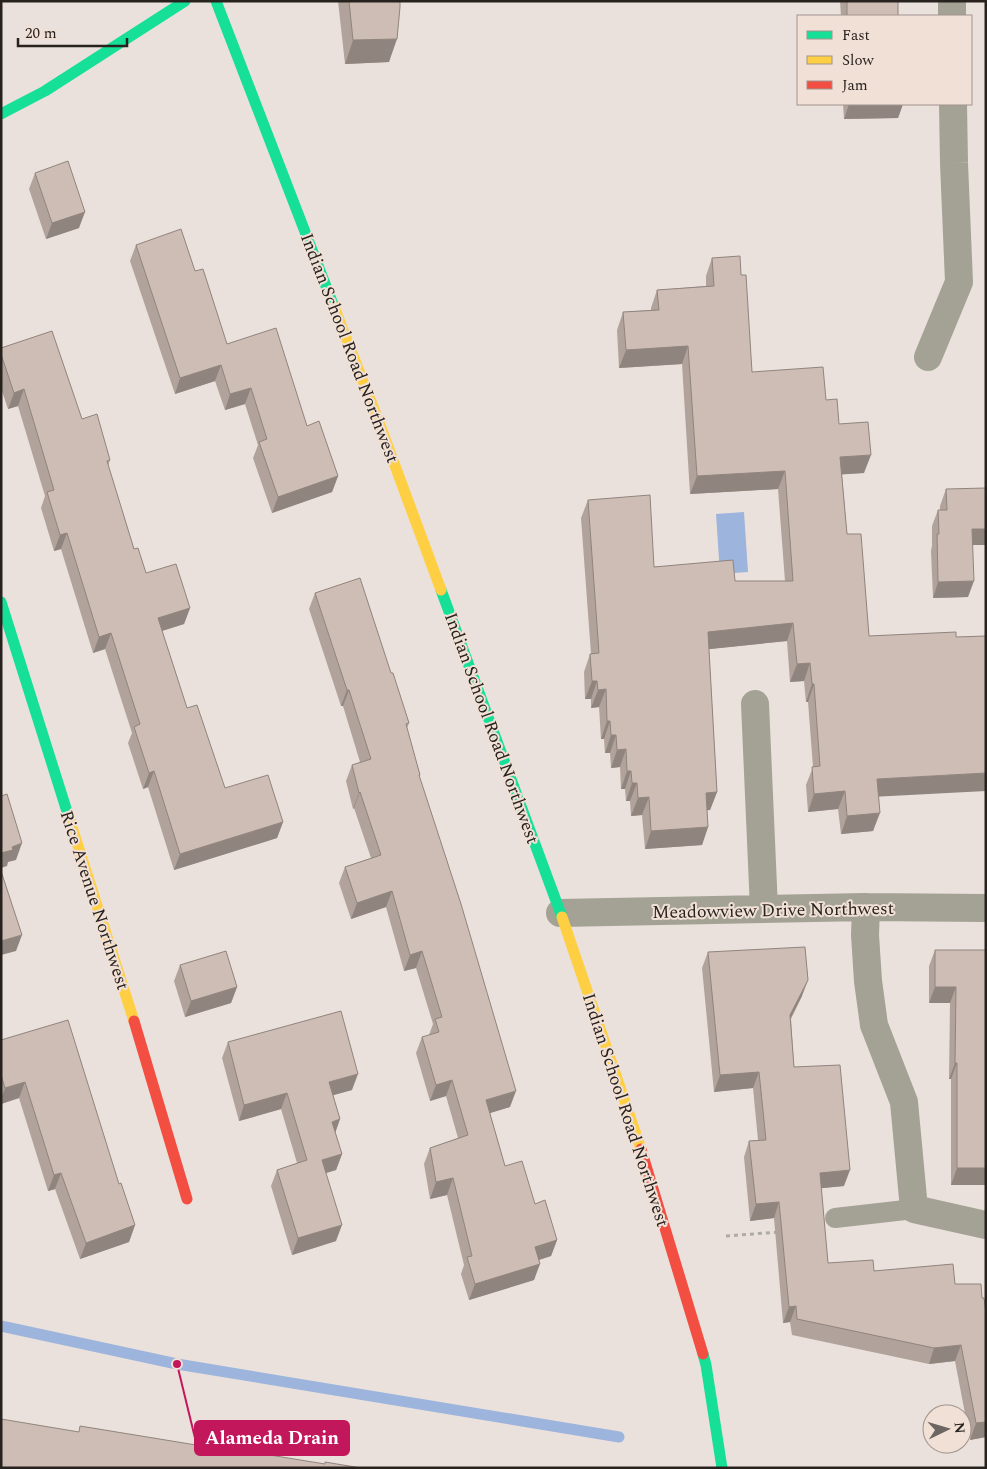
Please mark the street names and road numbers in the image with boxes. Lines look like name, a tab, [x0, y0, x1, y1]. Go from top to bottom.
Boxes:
street label: Indian School Road Northwest	[293, 229, 406, 467]
street label: Indian School Road Northwest	[437, 609, 546, 848]
street label: Rice Avenue Northwest	[53, 807, 136, 993]
street label: Meadowview Drive Northwest	[652, 895, 894, 926]
street label: Indian School Road Northwest	[575, 990, 676, 1231]

